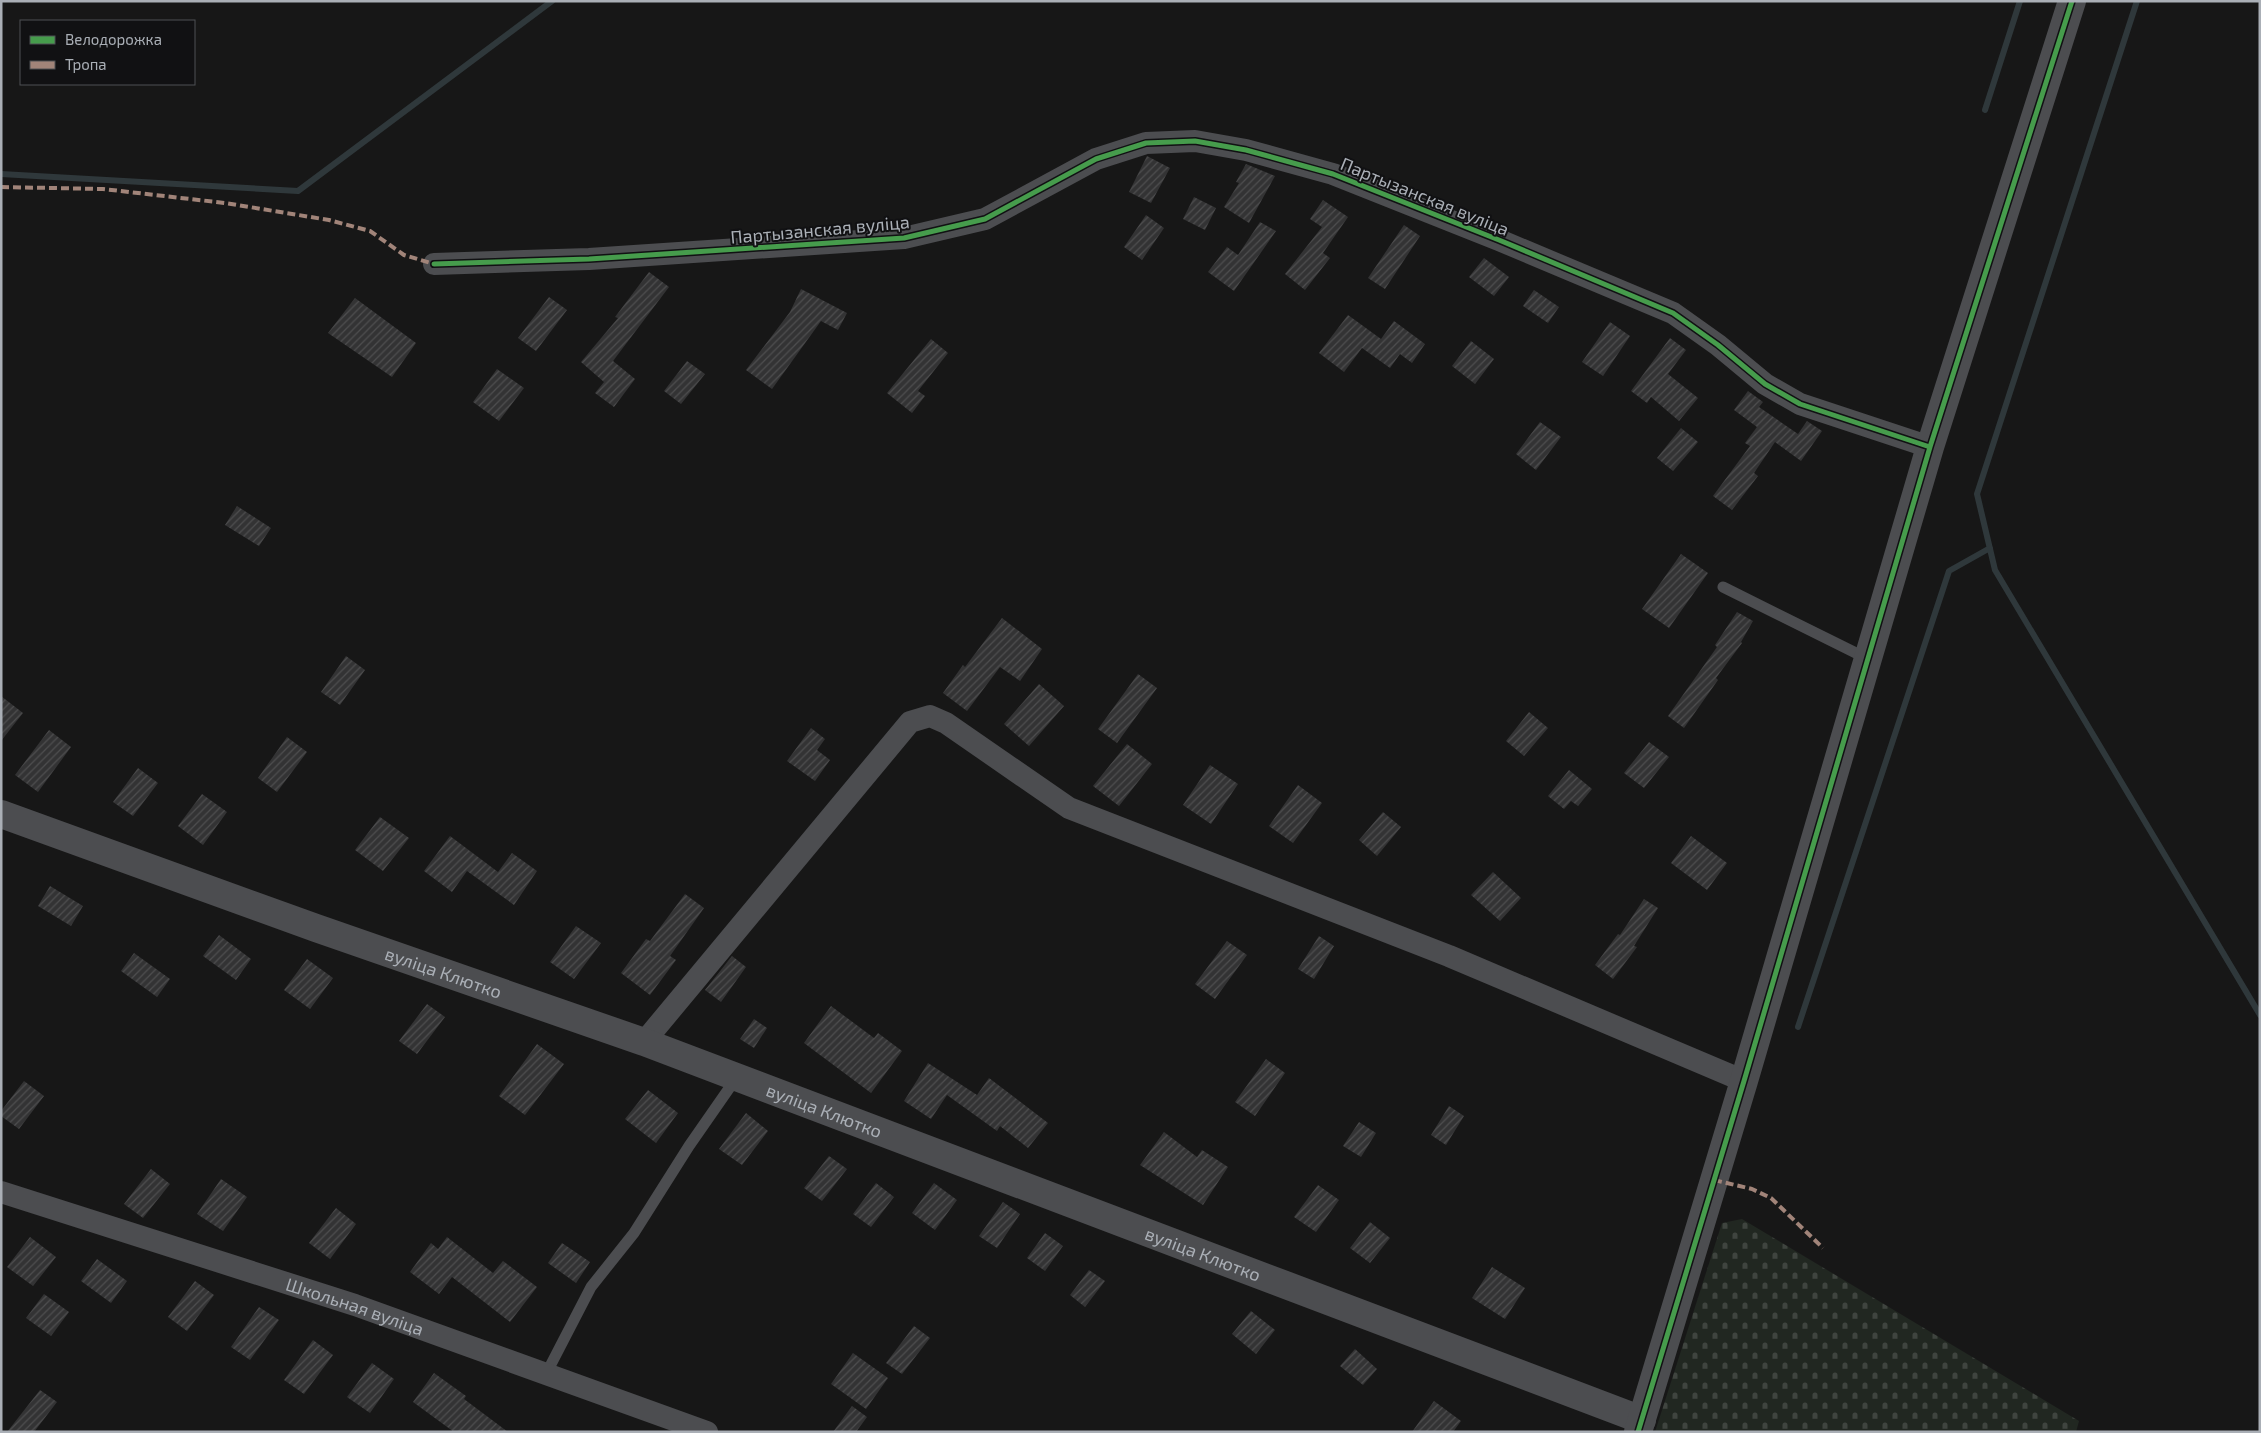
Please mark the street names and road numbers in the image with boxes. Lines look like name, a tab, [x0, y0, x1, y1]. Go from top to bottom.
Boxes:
street label: Партызанская вуліца	[1337, 152, 1513, 240]
street label: Партызанская вуліца	[729, 210, 911, 248]
street label: вуліца Клютко	[382, 942, 505, 1003]
street label: вуліца Клютко	[763, 1078, 885, 1142]
street label: вуліца Клютко	[1142, 1222, 1264, 1286]
street label: Школьная вуліца	[283, 1273, 427, 1340]

